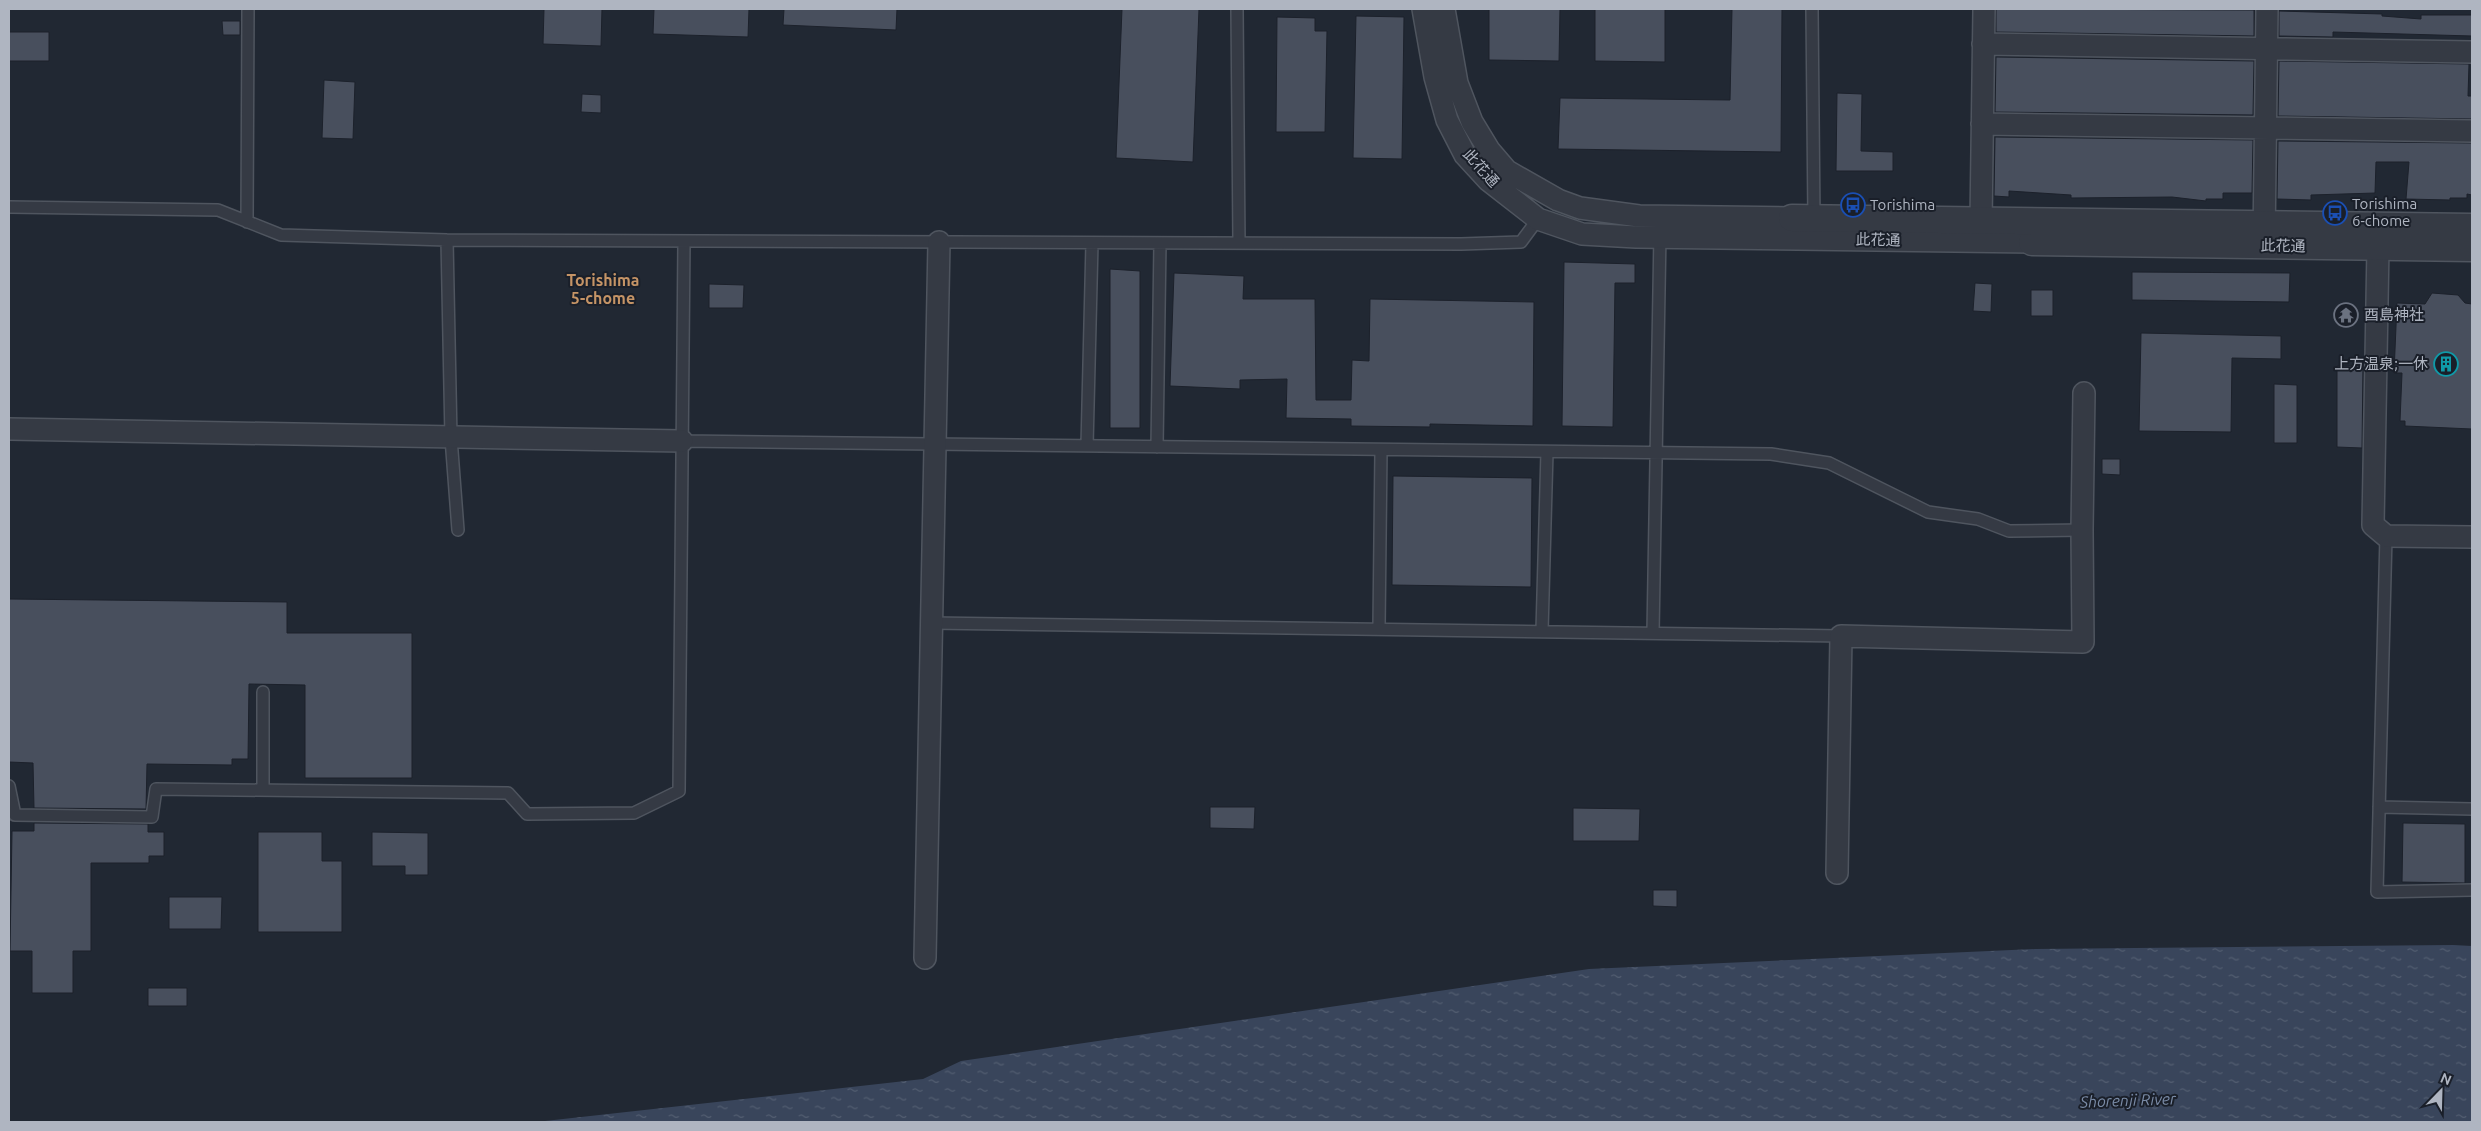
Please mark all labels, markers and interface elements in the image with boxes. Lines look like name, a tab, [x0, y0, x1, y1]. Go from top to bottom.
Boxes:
street label: 此花通	[1460, 145, 1503, 190]
bus stop icon: Torishima	[1840, 192, 1866, 218]
place label: Torishima 6-chome	[2352, 195, 2417, 229]
place label: Torishima	[1870, 196, 1935, 213]
bus stop icon: Torishima 6-chome	[2322, 200, 2348, 226]
street label: 此花通	[1855, 231, 1901, 248]
street label: 此花通	[2260, 237, 2306, 254]
district label: Torishima 5-chome	[566, 271, 640, 307]
temple icon: 酉島神社	[2333, 302, 2359, 328]
place label: 酉島神社	[2364, 306, 2424, 323]
building icon: 上方温泉;一休	[2433, 351, 2459, 377]
place label: 上方温泉;一休	[2334, 355, 2428, 372]
north arrow	[2416, 1066, 2466, 1116]
text: N	[2438, 1070, 2454, 1088]
water label: Shorenji River	[2079, 1089, 2177, 1111]

